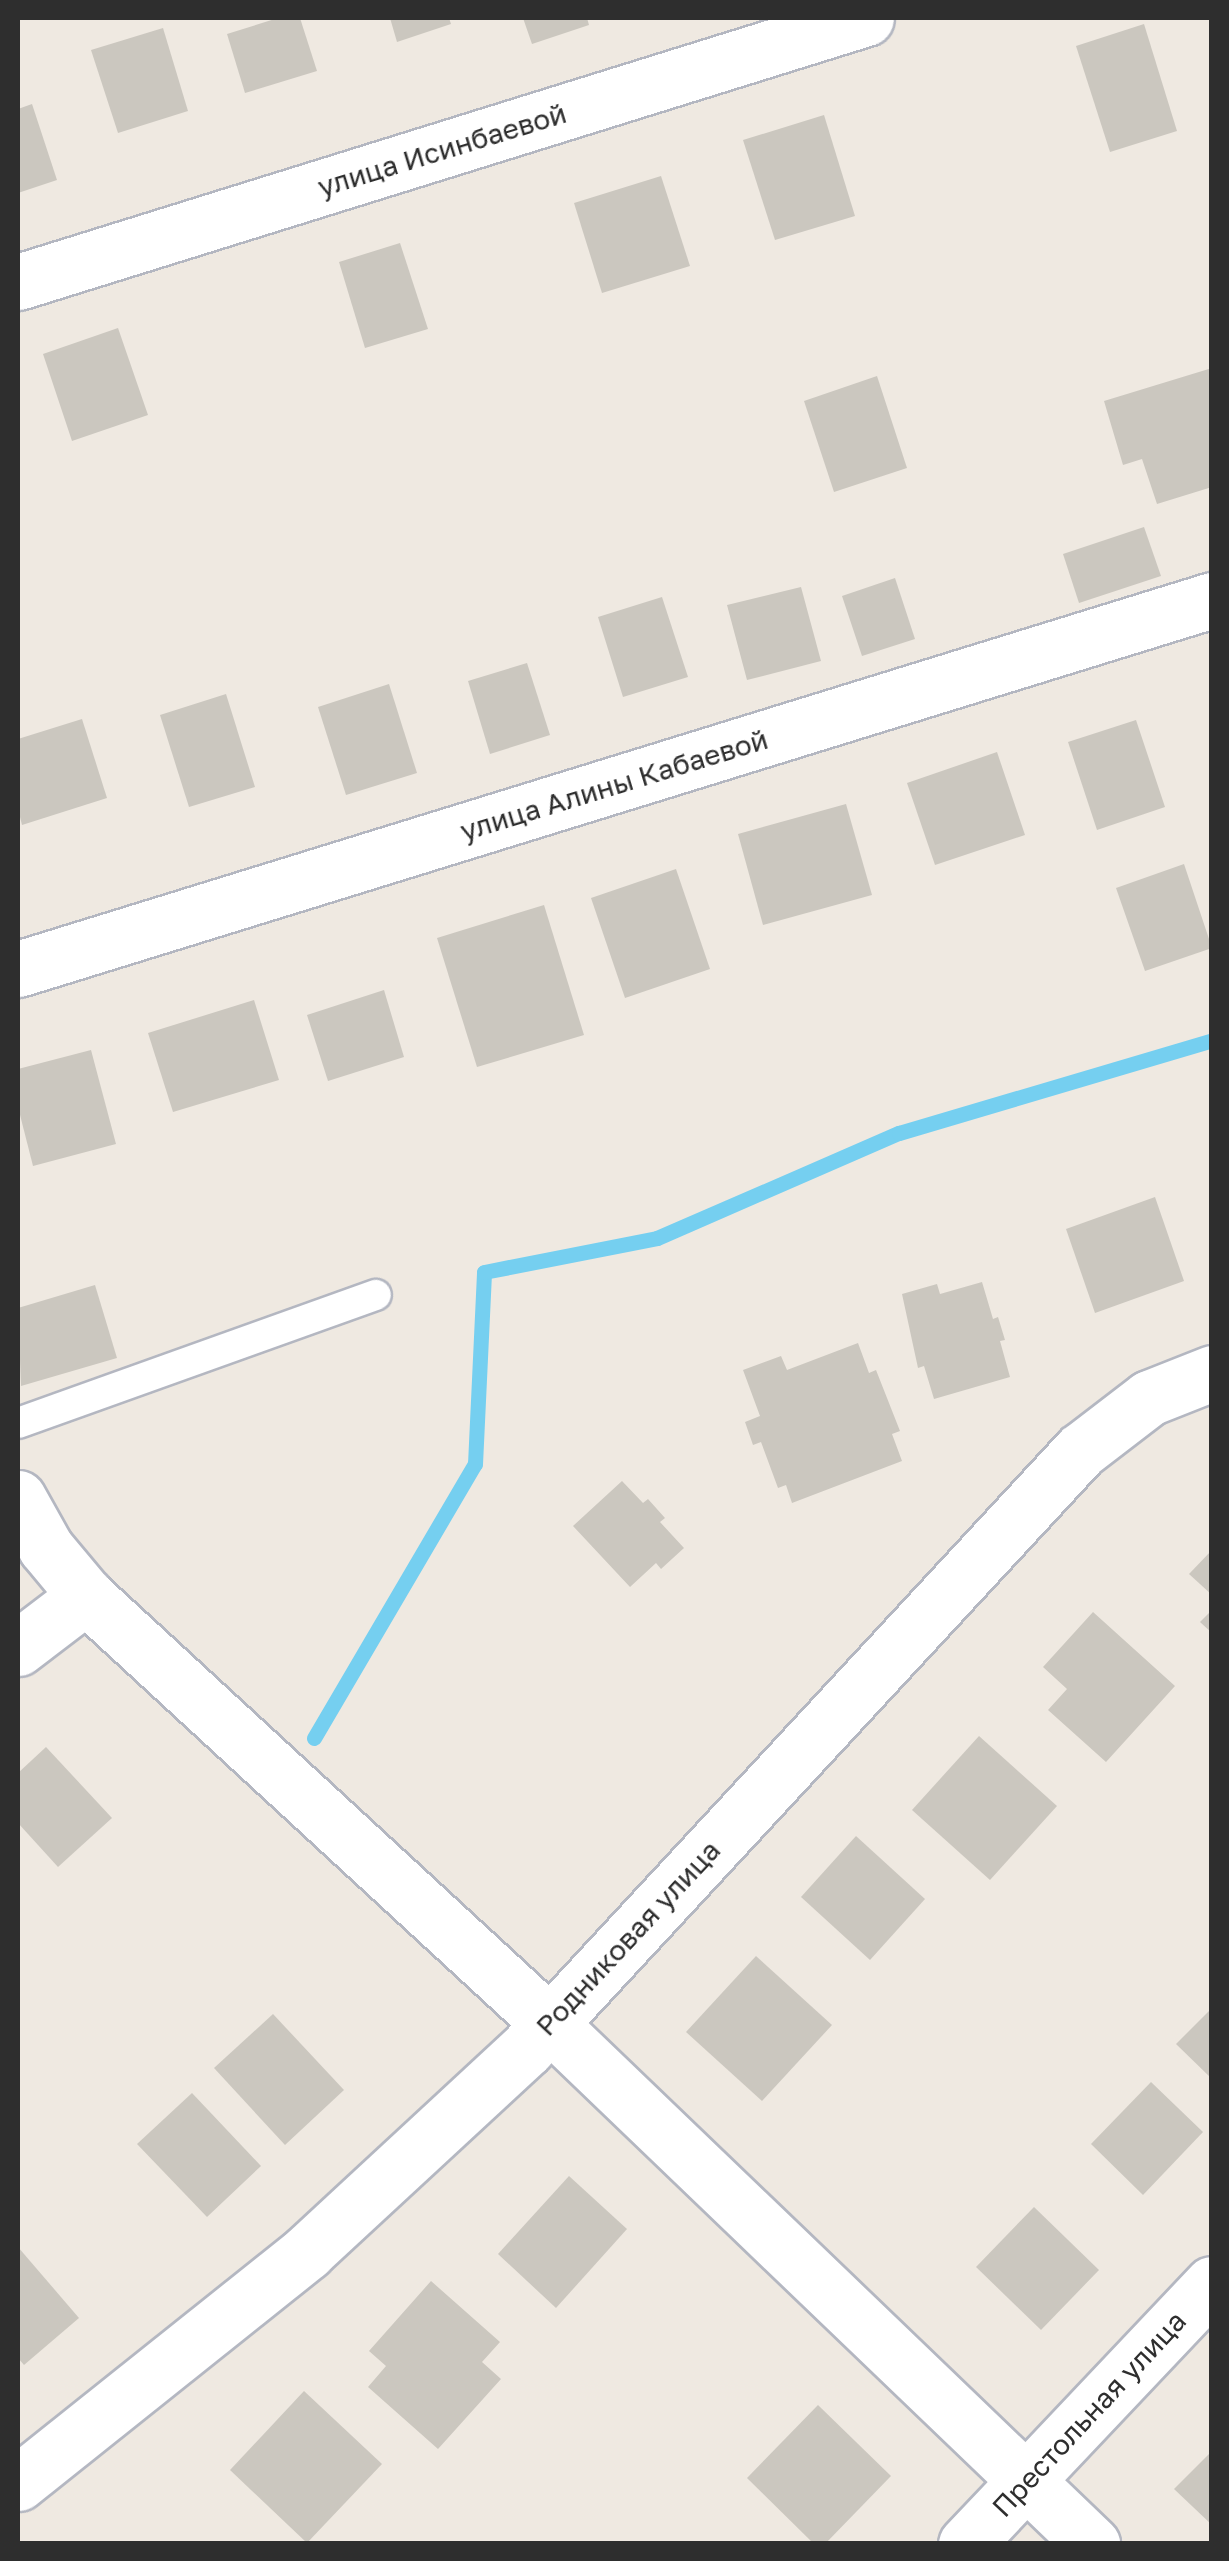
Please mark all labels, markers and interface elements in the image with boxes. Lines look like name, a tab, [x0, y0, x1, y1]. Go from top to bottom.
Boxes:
street label: улица Исинбаевой	[314, 96, 570, 204]
street label: улица Алины Кабаевой	[456, 722, 772, 848]
street label: Родниковая улица	[529, 1833, 727, 2043]
street label: Престольная улица	[985, 2304, 1193, 2524]

